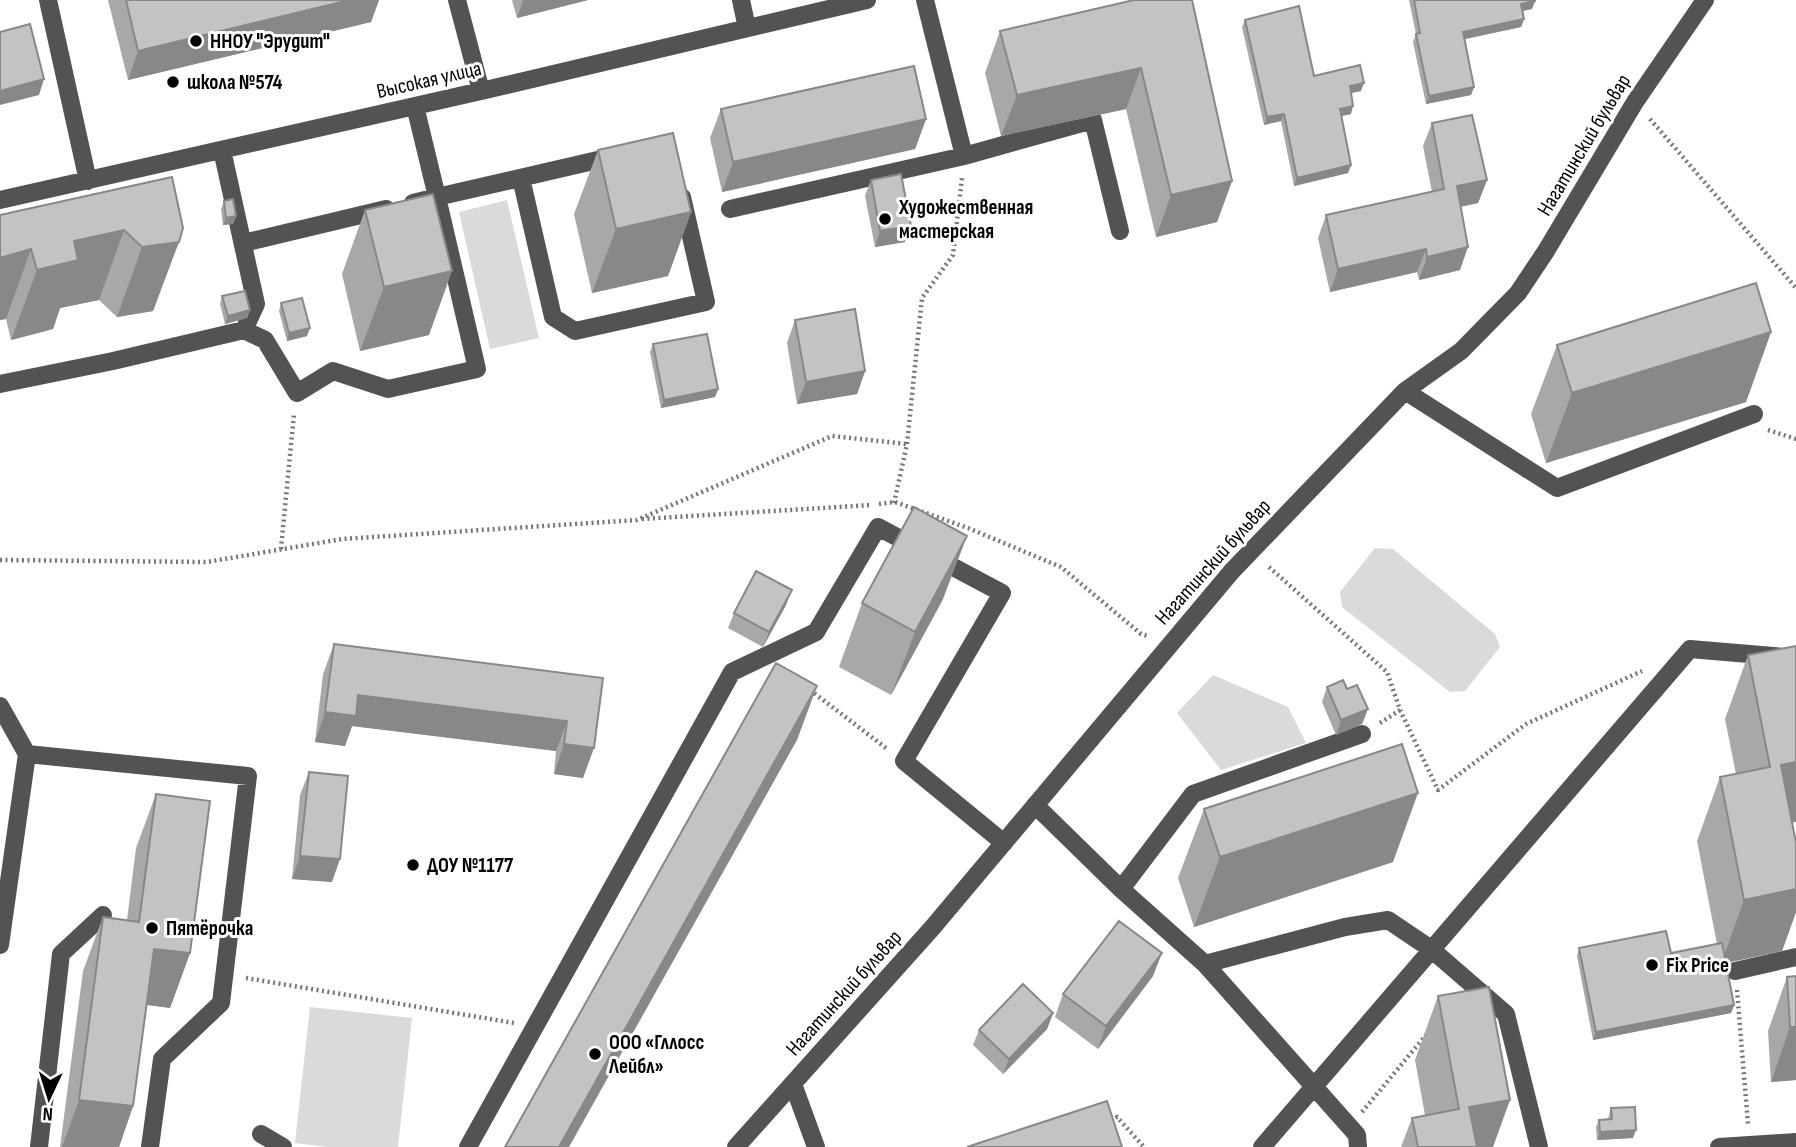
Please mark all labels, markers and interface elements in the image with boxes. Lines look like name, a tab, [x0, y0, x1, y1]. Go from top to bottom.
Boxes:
place label: ННОУ "Эрудит"	[210, 29, 330, 54]
marker: ННОУ "Эрудит"	[188, 33, 204, 49]
street label: Высокая улица	[374, 56, 484, 104]
place label: школа №574	[187, 70, 283, 95]
street label: Нагатинский бульвар	[1532, 70, 1636, 220]
marker: школа №574	[165, 74, 181, 90]
place label: Художественная мастерская	[898, 195, 1033, 244]
marker: Художественная мастерская	[877, 211, 893, 227]
street label: Нагатинский бульвар	[1150, 494, 1276, 630]
place label: ДОУ №1177	[427, 853, 514, 878]
marker: ДОУ №1177	[405, 857, 421, 873]
place label: Пятёрочка	[166, 916, 253, 941]
marker: Пятёрочка	[144, 920, 160, 936]
street label: Нагатинский бульвар	[781, 925, 907, 1061]
place label: Fix Price	[1666, 953, 1729, 978]
marker: Fix Price	[1644, 957, 1660, 973]
place label: ООО «Гллосс Лейбл»	[608, 1030, 704, 1079]
marker: ООО «Гллосс Лейбл»	[587, 1046, 603, 1062]
north arrow	[14, 1063, 84, 1133]
text: N	[42, 1102, 54, 1125]

